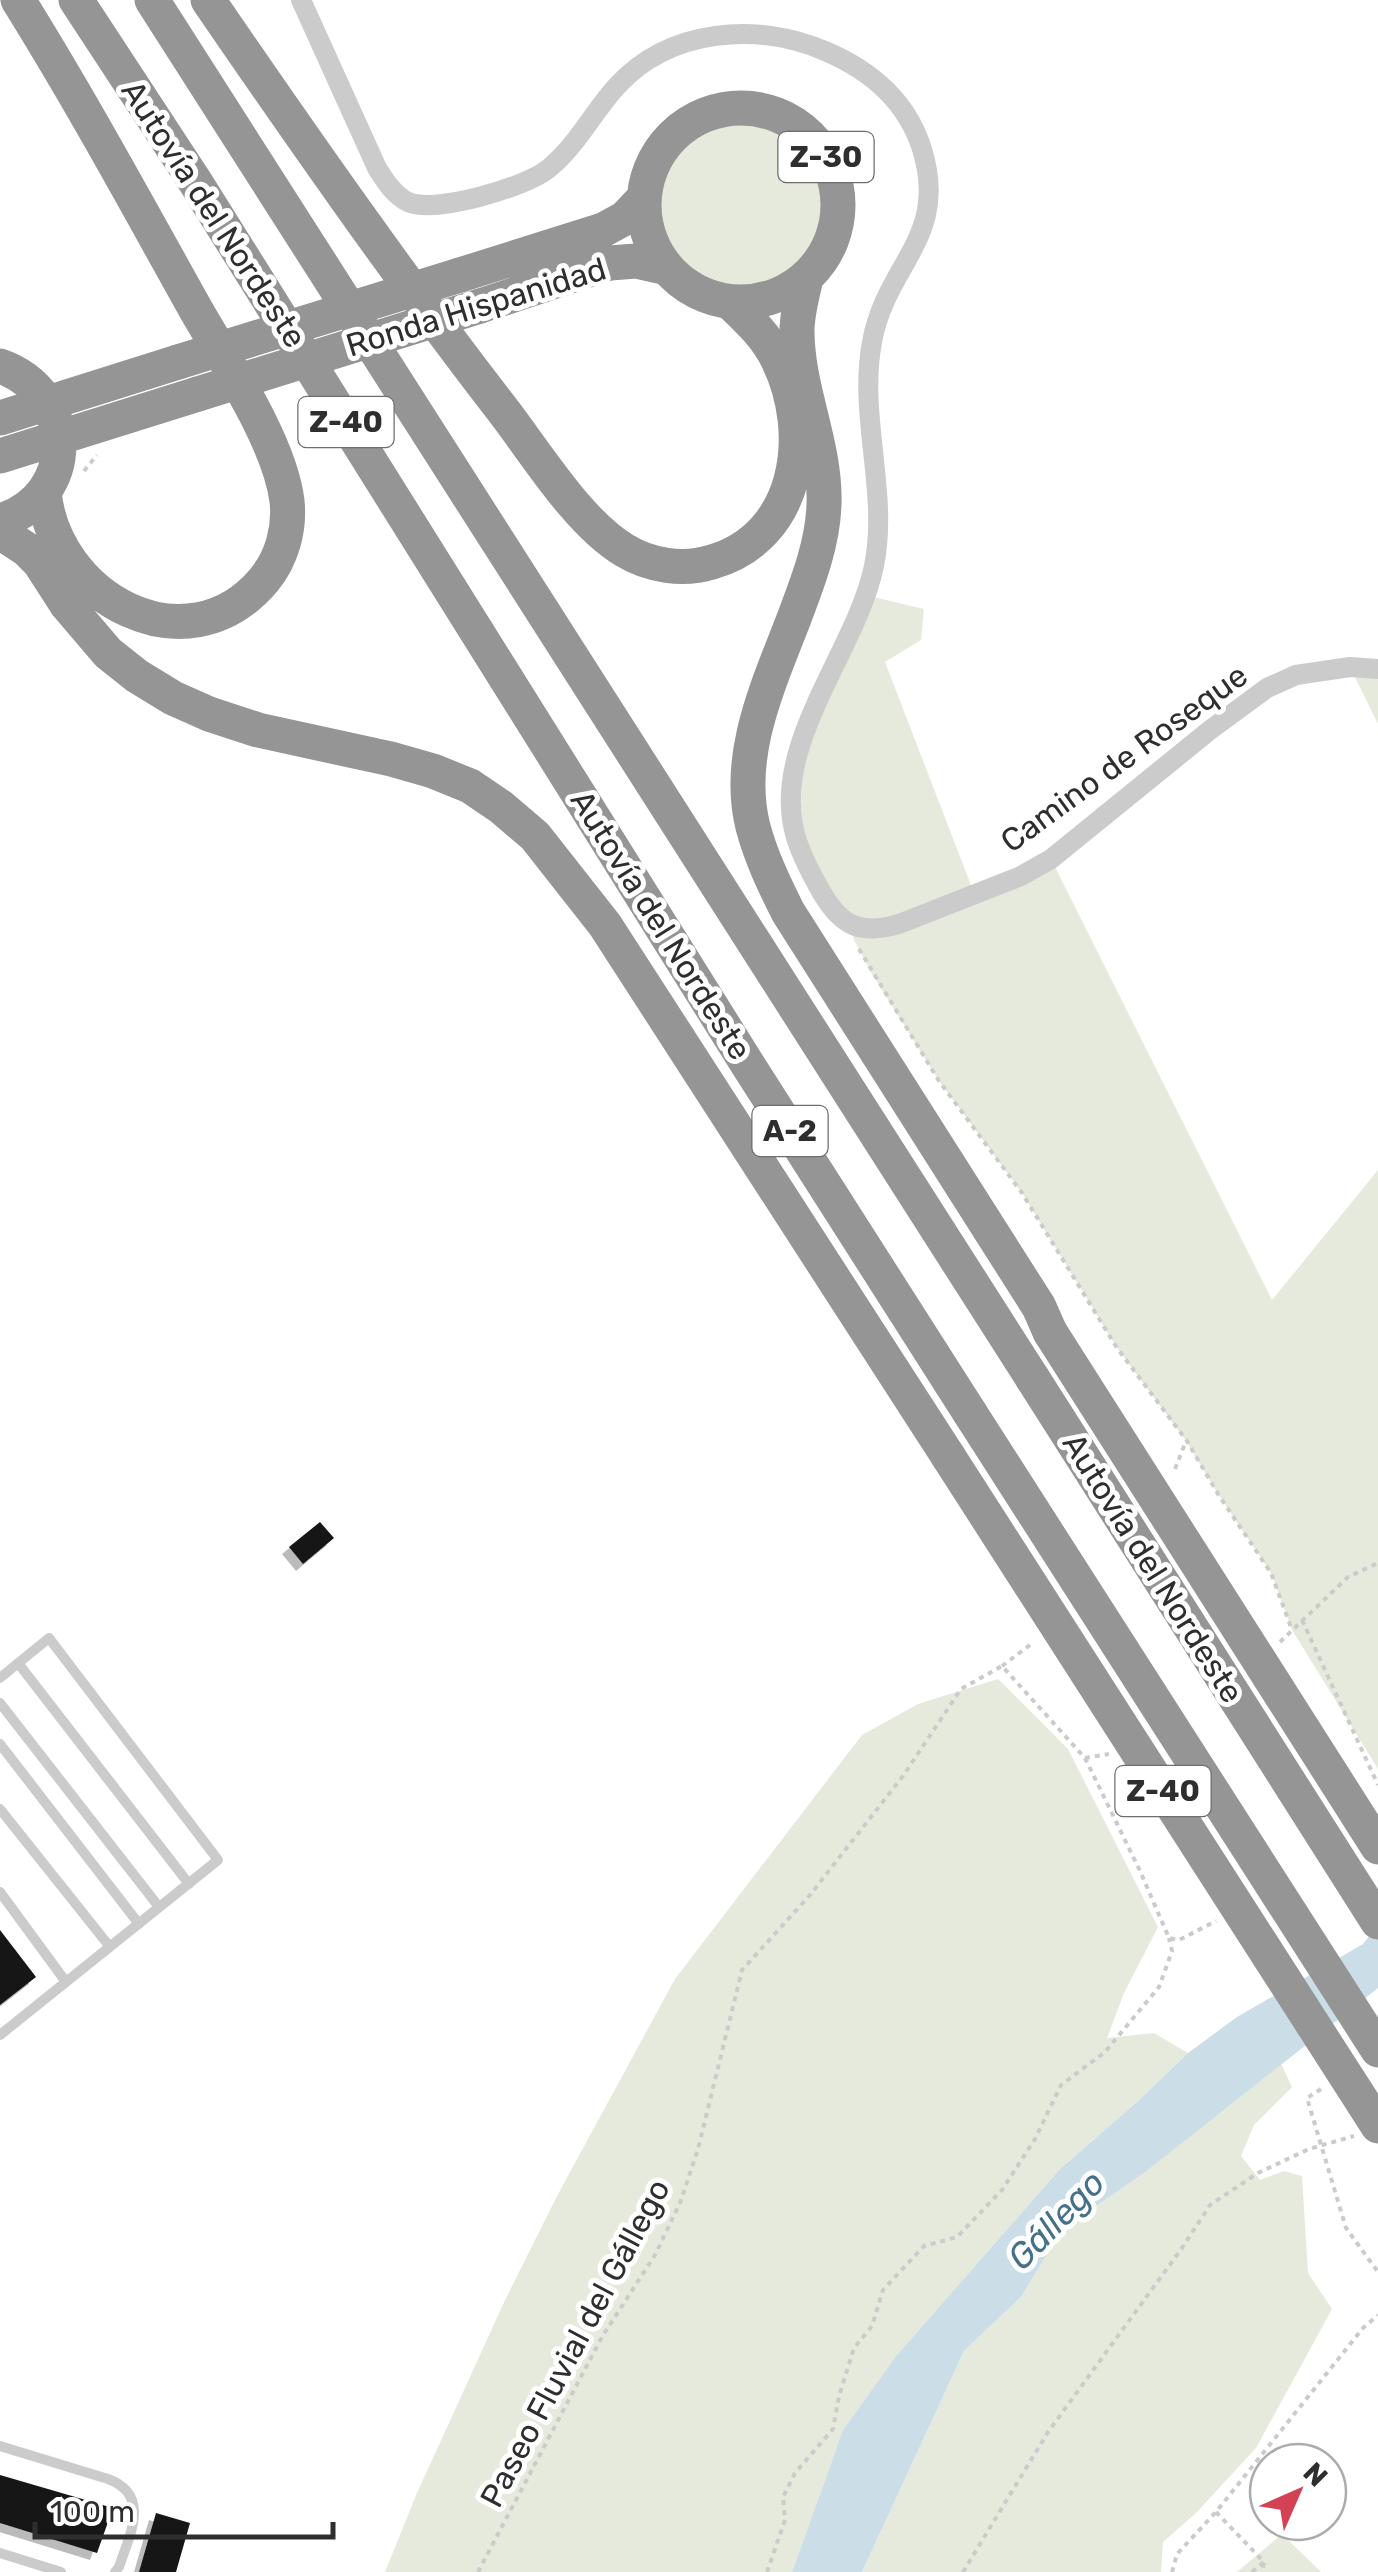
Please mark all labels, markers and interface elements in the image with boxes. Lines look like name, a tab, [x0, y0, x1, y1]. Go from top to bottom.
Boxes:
street label: Autovía del Nordeste	[114, 73, 314, 355]
road number: Z-30	[778, 132, 874, 182]
street label: Ronda Hispanidad	[342, 249, 610, 365]
road number: Z-40	[298, 397, 394, 447]
street label: Camino de Roseque	[993, 656, 1255, 860]
street label: Autovía del Nordeste	[563, 783, 759, 1067]
road number: A-2	[752, 1106, 828, 1156]
street label: Autovía del Nordeste	[1055, 1426, 1251, 1710]
road number: Z-40	[1116, 1766, 1210, 1816]
water label: Gállego	[999, 2162, 1113, 2278]
street label: Paseo Fluvial del Gállego	[472, 2173, 678, 2513]
north arrow	[1248, 2442, 1348, 2542]
text: N	[1297, 2456, 1334, 2493]
scale bar	[35, 2477, 332, 2539]
text: 100 m	[50, 2494, 135, 2530]

